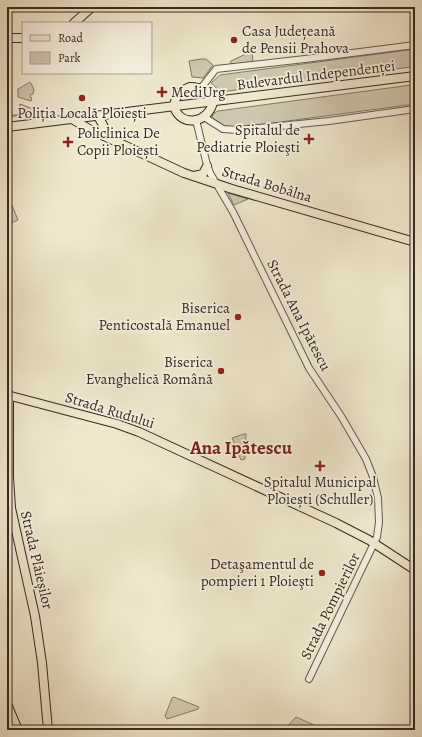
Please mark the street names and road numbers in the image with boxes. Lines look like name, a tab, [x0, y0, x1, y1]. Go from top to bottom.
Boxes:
street label: Bulevardul Independenței	[236, 55, 396, 95]
street label: Strada Bobâlna	[219, 161, 315, 207]
street label: Strada Ana Ipătescu	[262, 256, 336, 375]
street label: Strada Rudului	[63, 387, 157, 433]
street label: Strada Plăieșilor	[16, 509, 58, 611]
street label: Strada Pompierilor	[295, 549, 365, 663]

